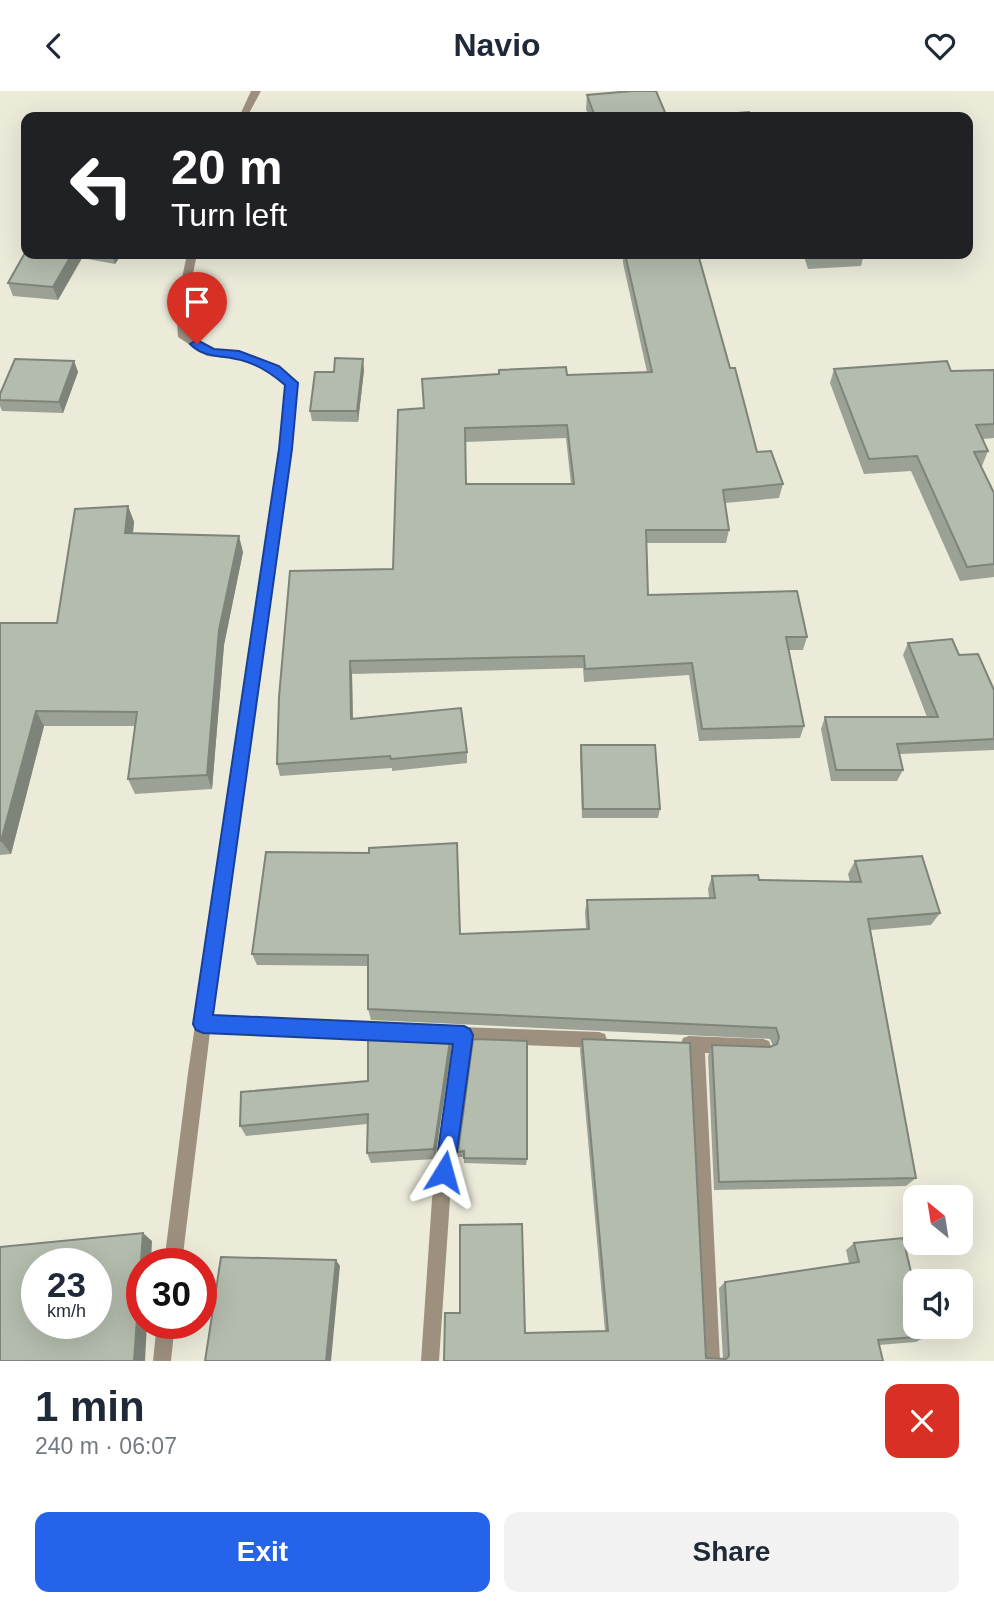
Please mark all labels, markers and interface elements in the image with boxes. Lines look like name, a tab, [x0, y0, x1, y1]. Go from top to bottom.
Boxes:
icon: back	[35, 27, 73, 65]
text: Navio	[453, 27, 541, 63]
icon: heart	[921, 27, 959, 65]
icon: left	[56, 140, 147, 231]
text: 20 m	[171, 140, 283, 194]
text: Turn left	[171, 197, 287, 233]
pin	[167, 272, 227, 344]
icon: arrive	[178, 283, 216, 321]
position arrow	[407, 1135, 481, 1209]
north arrow	[903, 1185, 973, 1255]
map controls	[903, 1185, 973, 1339]
speed limit sign: 30	[126, 1248, 217, 1339]
text: 23	[47, 1265, 86, 1304]
button: sound	[903, 1269, 973, 1339]
text: km/h	[47, 1301, 86, 1321]
text: 1 min	[35, 1383, 145, 1430]
button: close	[885, 1384, 959, 1458]
text: 240 m · 06:07	[35, 1433, 177, 1459]
button: Exit	[35, 1512, 490, 1592]
button: Share	[504, 1512, 959, 1592]

